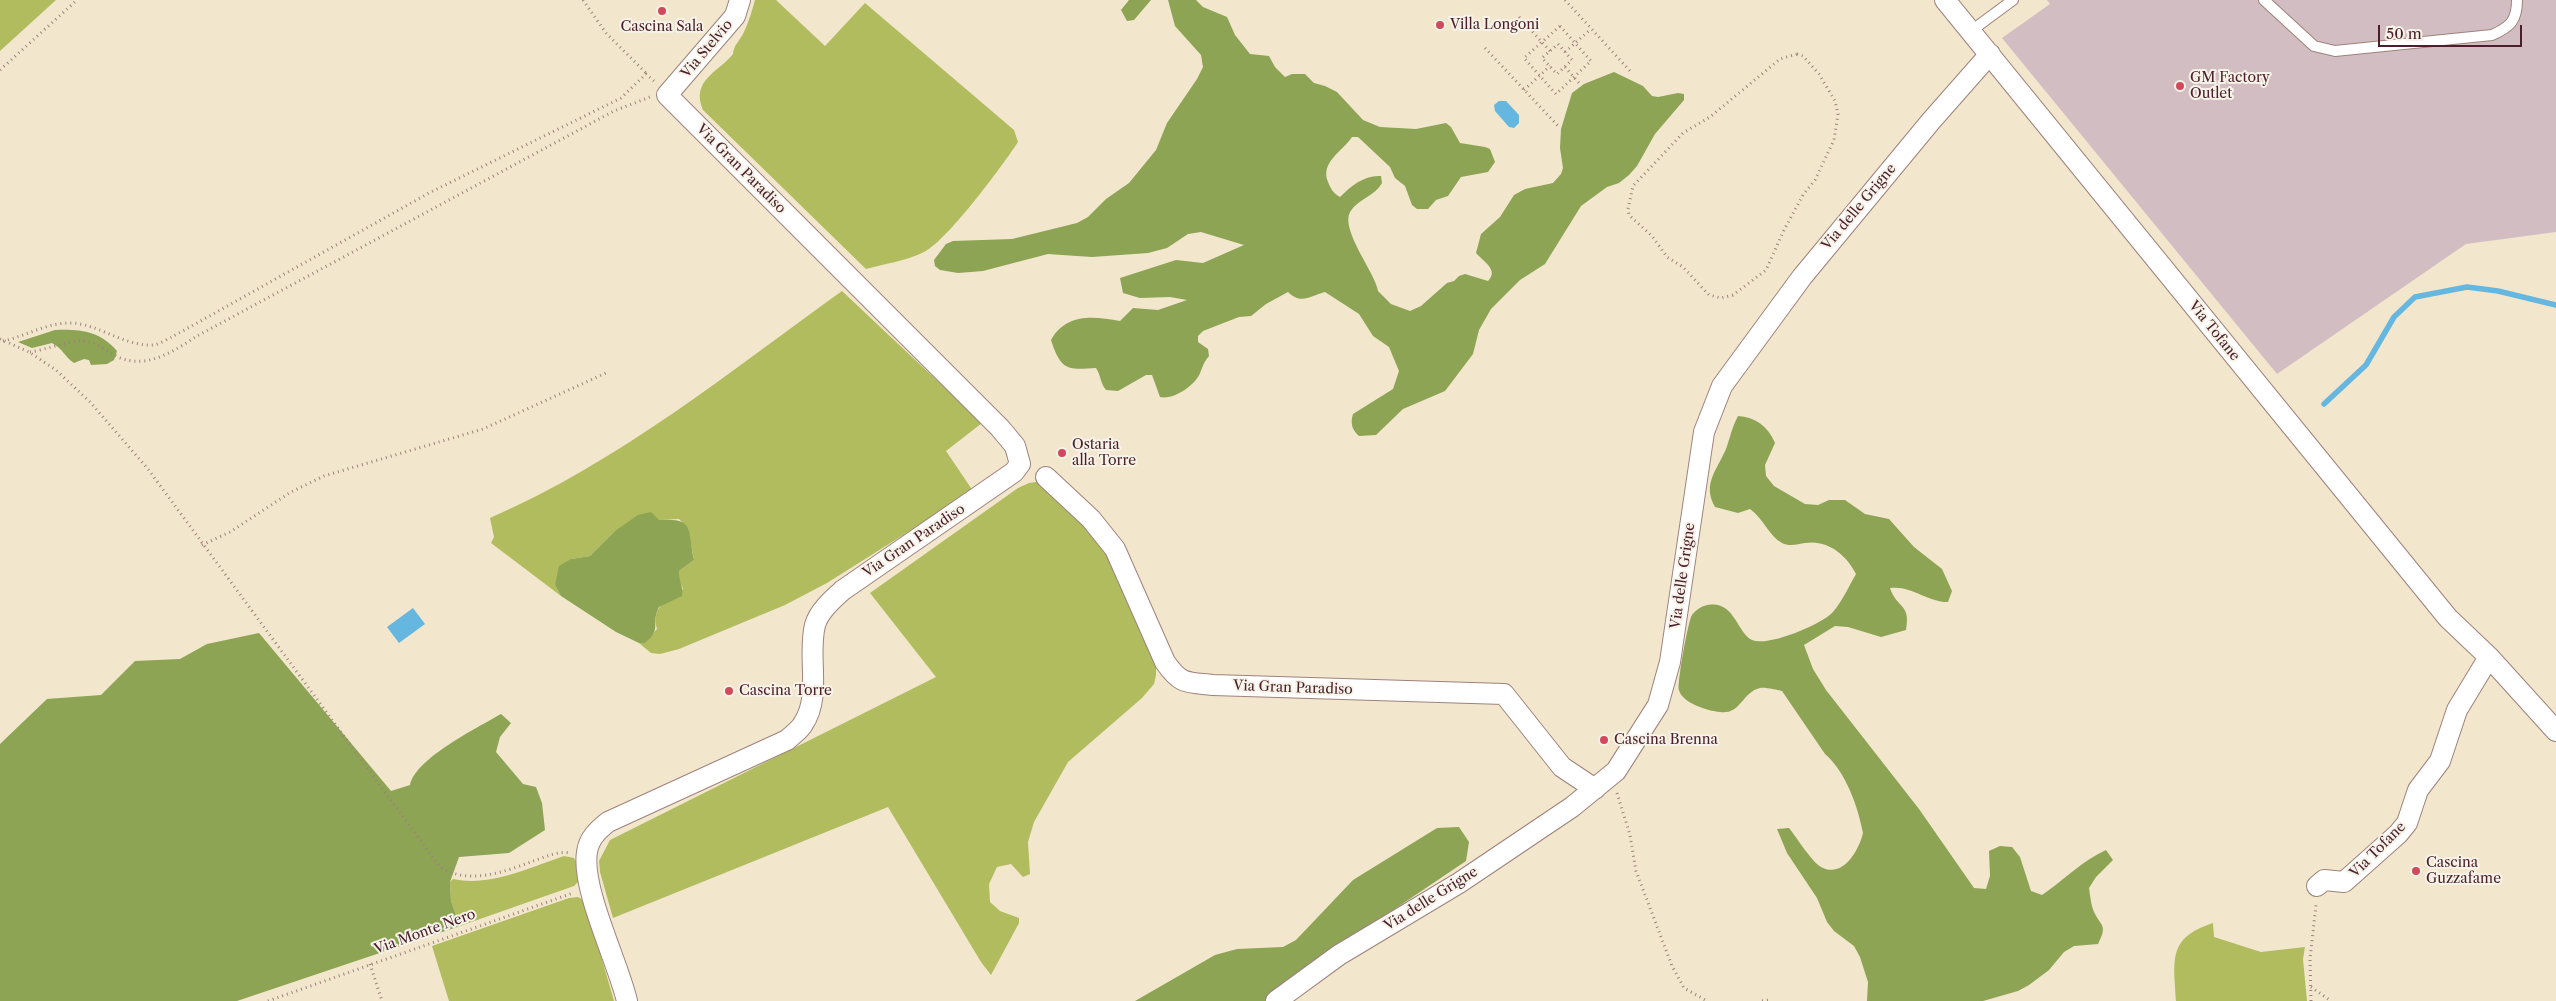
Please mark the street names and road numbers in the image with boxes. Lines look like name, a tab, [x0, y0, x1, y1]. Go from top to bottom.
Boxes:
street label: Via Stelvio	[678, 16, 736, 82]
street label: Via Gran Paradiso	[693, 121, 789, 217]
street label: Via delle Grigne	[1818, 161, 1900, 253]
street label: Via Tofane	[2185, 298, 2243, 364]
street label: Via Gran Paradiso	[860, 501, 968, 581]
street label: Via delle Grigne	[1667, 522, 1699, 630]
street label: Via Gran Paradiso	[1233, 678, 1353, 698]
street label: Via Tofane	[2347, 819, 2409, 881]
street label: Via delle Grigne	[1381, 863, 1481, 935]
street label: Via Monte Nero	[372, 906, 478, 958]

